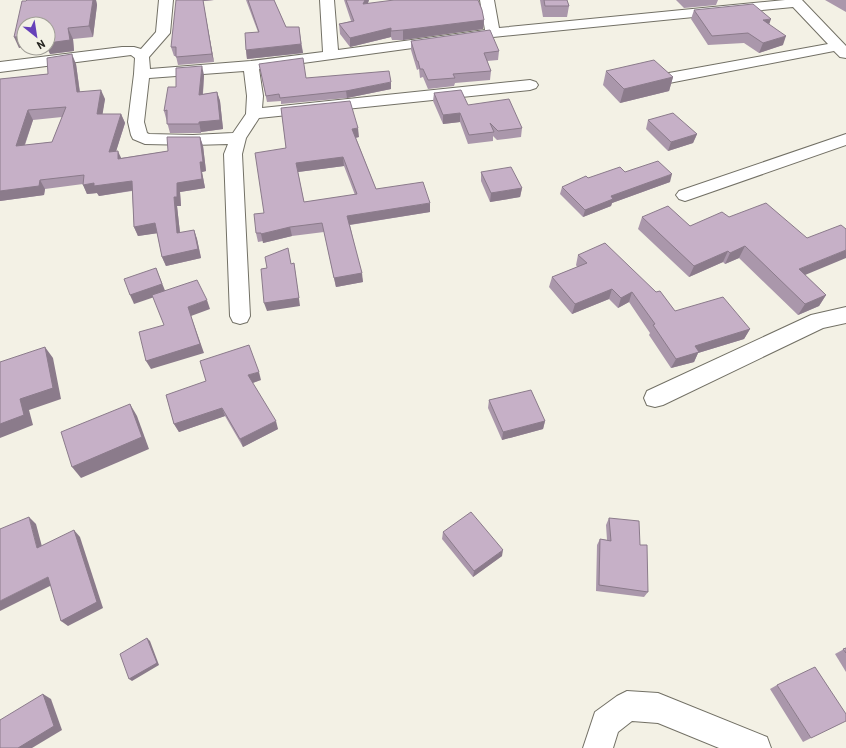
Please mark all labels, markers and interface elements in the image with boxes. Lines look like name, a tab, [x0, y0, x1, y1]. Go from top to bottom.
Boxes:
north arrow	[16, 16, 56, 56]
text: N	[35, 38, 48, 53]

